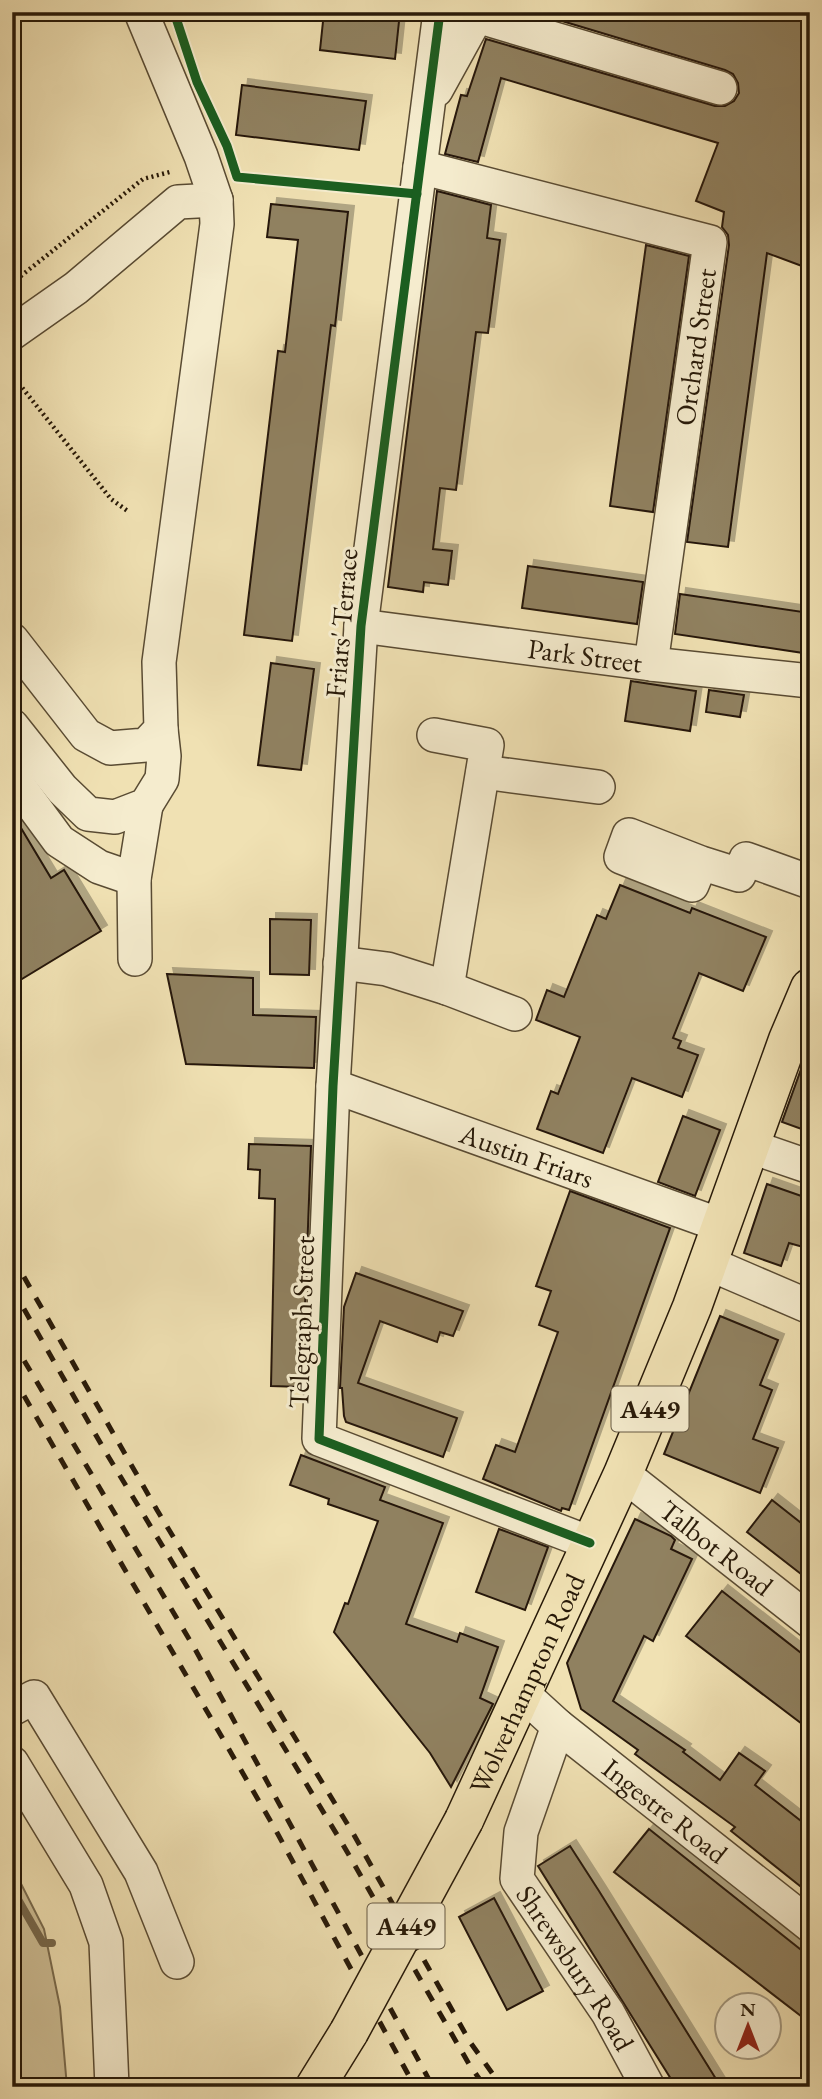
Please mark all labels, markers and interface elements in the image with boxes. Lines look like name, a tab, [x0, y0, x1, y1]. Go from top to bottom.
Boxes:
street label: Orchard Street	[666, 266, 724, 428]
street label: Friars' Terrace	[317, 547, 365, 699]
street label: Park Street	[526, 630, 645, 681]
street label: Austin Friars	[454, 1115, 599, 1196]
street label: Telegraph Street	[280, 1235, 322, 1409]
road number: A449	[612, 1386, 688, 1432]
street label: Talbot Road	[652, 1492, 781, 1604]
street label: Wolverhampton Road	[460, 1567, 593, 1800]
street label: Ingestre Road	[595, 1750, 736, 1872]
street label: Shrewsbury Road	[508, 1878, 643, 2058]
road number: A449	[368, 1904, 444, 1949]
north arrow	[714, 1990, 784, 2060]
text: N	[740, 1997, 756, 2022]

